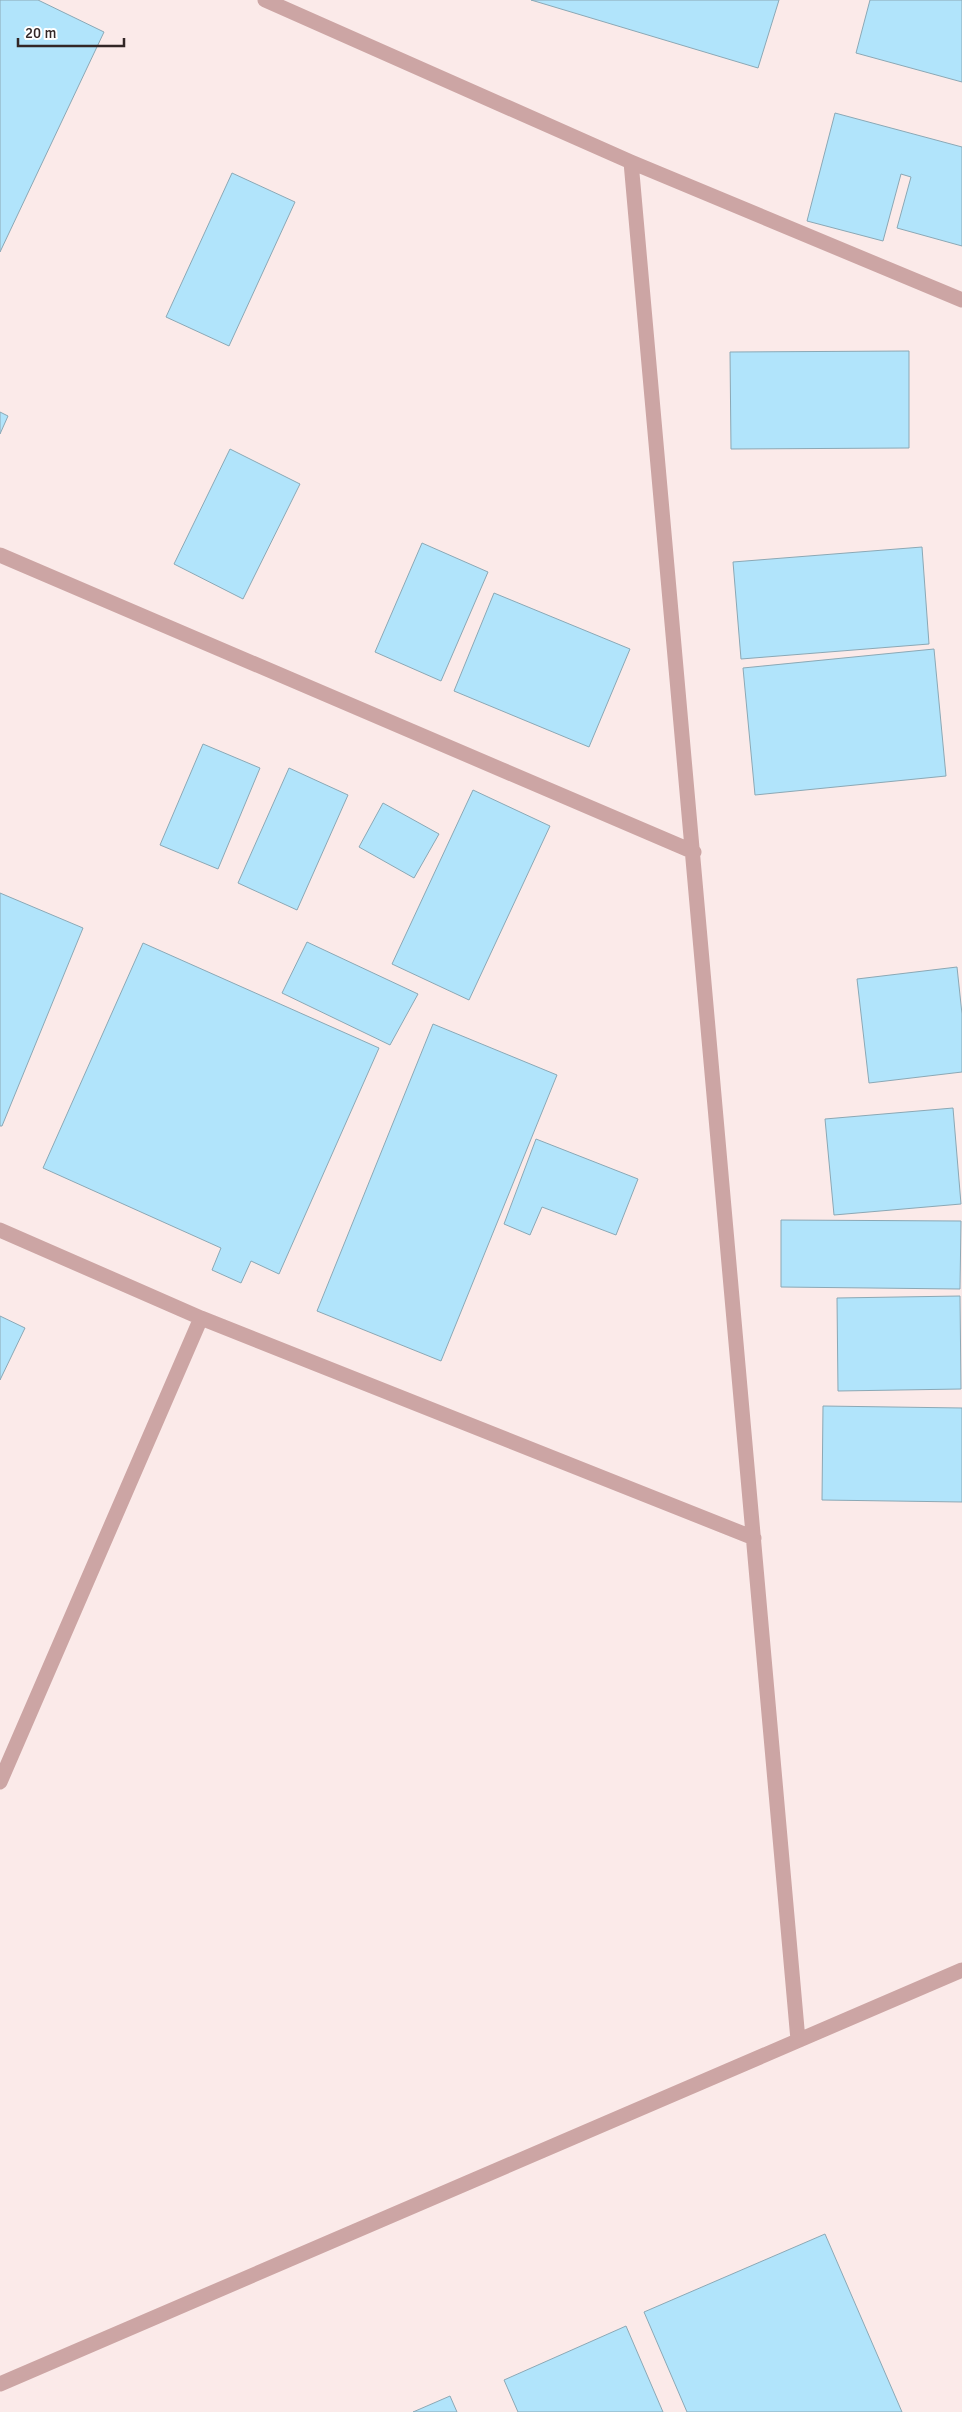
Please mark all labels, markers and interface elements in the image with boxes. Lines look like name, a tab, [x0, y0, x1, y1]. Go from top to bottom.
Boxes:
scale bar	[18, 15, 124, 47]
text: 20 m	[25, 24, 56, 42]

